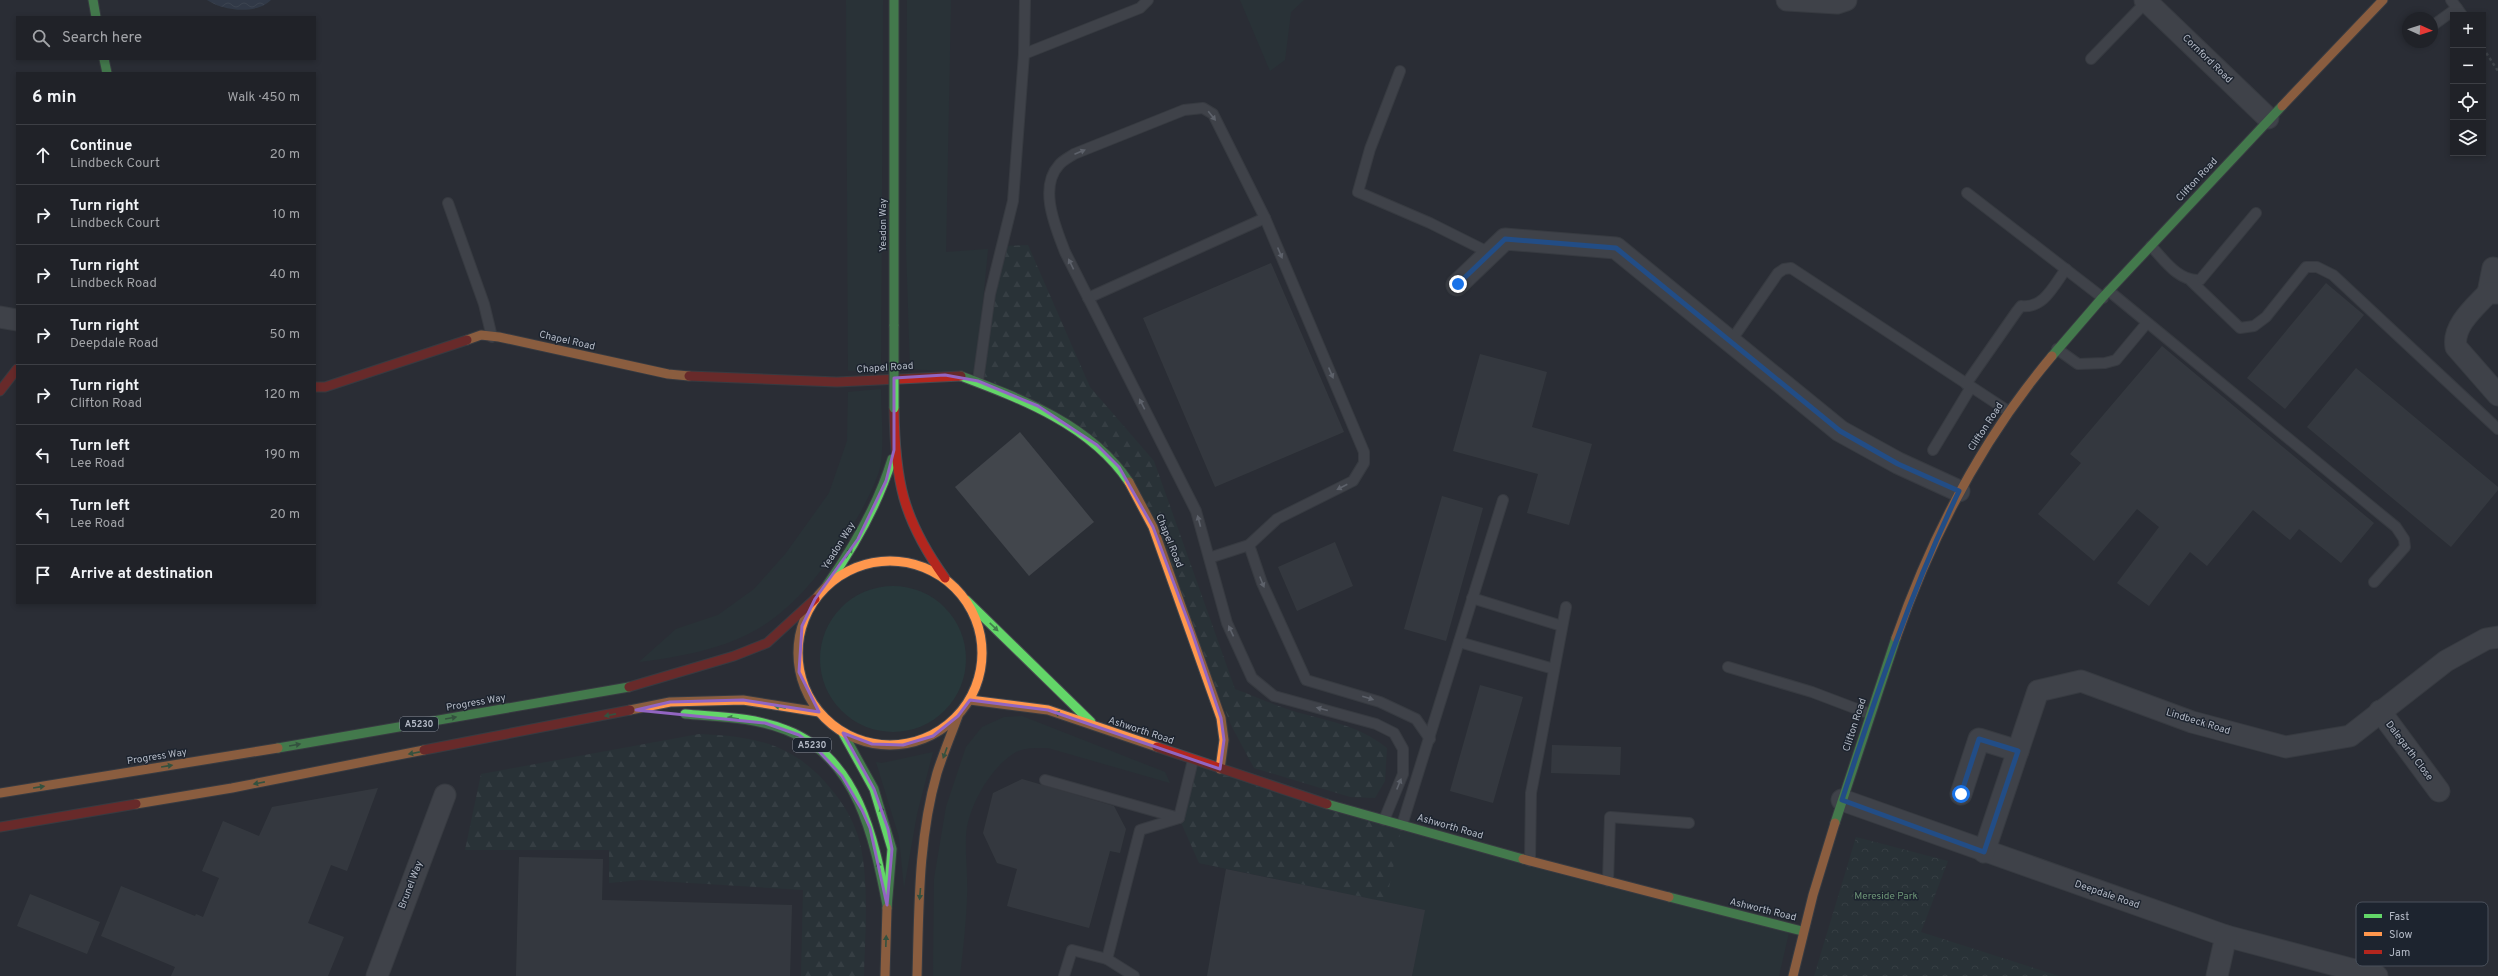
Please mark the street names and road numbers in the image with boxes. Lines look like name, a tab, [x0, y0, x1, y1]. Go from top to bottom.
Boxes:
street label: Cornford Road	[2179, 32, 2235, 86]
street label: Clifton Road	[2173, 155, 2221, 205]
street label: Yeadon Way	[877, 198, 890, 252]
street label: Chapel Road	[538, 328, 596, 354]
street label: Chapel Road	[856, 360, 914, 376]
street label: Clifton Road	[1965, 400, 2007, 454]
street label: Chapel Road	[1152, 512, 1186, 570]
street label: Yeadon Way	[819, 520, 859, 572]
street label: Progress Way	[445, 691, 507, 715]
street label: Clifton Road	[1840, 697, 1870, 753]
street label: Lindbeck Road	[2164, 706, 2232, 738]
street label: Ashworth Road	[1107, 714, 1175, 748]
road number: A5230	[400, 717, 438, 731]
street label: Dalegarth Close	[2382, 719, 2436, 783]
road number: A5230	[793, 738, 831, 752]
street label: Progress Way	[126, 746, 188, 768]
street label: Ashworth Road	[1415, 811, 1485, 843]
street label: Brunel Way	[396, 859, 426, 911]
street label: Deepdale Road	[2073, 878, 2141, 912]
street label: Ashworth Road	[1728, 895, 1798, 925]

